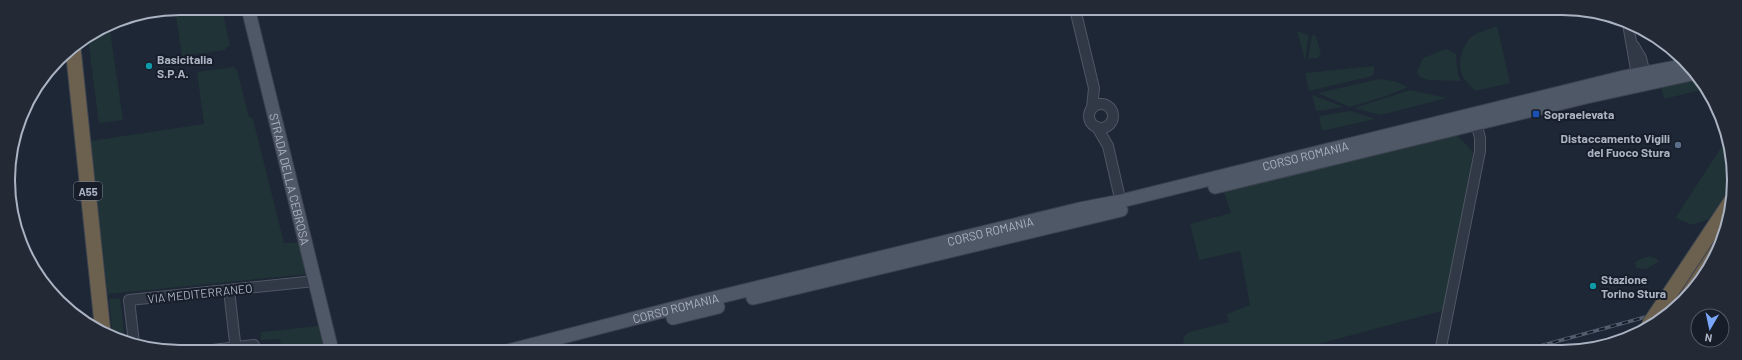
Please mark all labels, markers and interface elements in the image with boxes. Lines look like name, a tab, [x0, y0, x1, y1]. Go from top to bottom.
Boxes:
place label: Basicitalia S.P.A.	[157, 52, 213, 80]
marker: Basicitalia S.P.A.	[144, 61, 154, 71]
place label: Sopraelevata	[1544, 107, 1614, 121]
marker: Sopraelevata	[1531, 109, 1541, 119]
street label: STRADA DELLA CEBROSA	[267, 112, 313, 246]
place label: Distaccamento Vigili del Fuoco Stura	[1561, 131, 1670, 159]
street label: CORSO ROMANIA	[1261, 138, 1350, 173]
marker: Distaccamento Vigili del Fuoco Stura	[1673, 140, 1683, 150]
road number: A55	[74, 182, 102, 200]
street label: CORSO ROMANIA	[946, 214, 1035, 248]
place label: Stazione Torino Stura	[1601, 272, 1666, 300]
street label: VIA MEDITERRANEO	[147, 281, 253, 305]
marker: Stazione Torino Stura	[1588, 281, 1598, 291]
street label: CORSO ROMANIA	[631, 290, 720, 326]
north arrow	[1690, 308, 1730, 348]
text: N	[1704, 331, 1713, 345]

